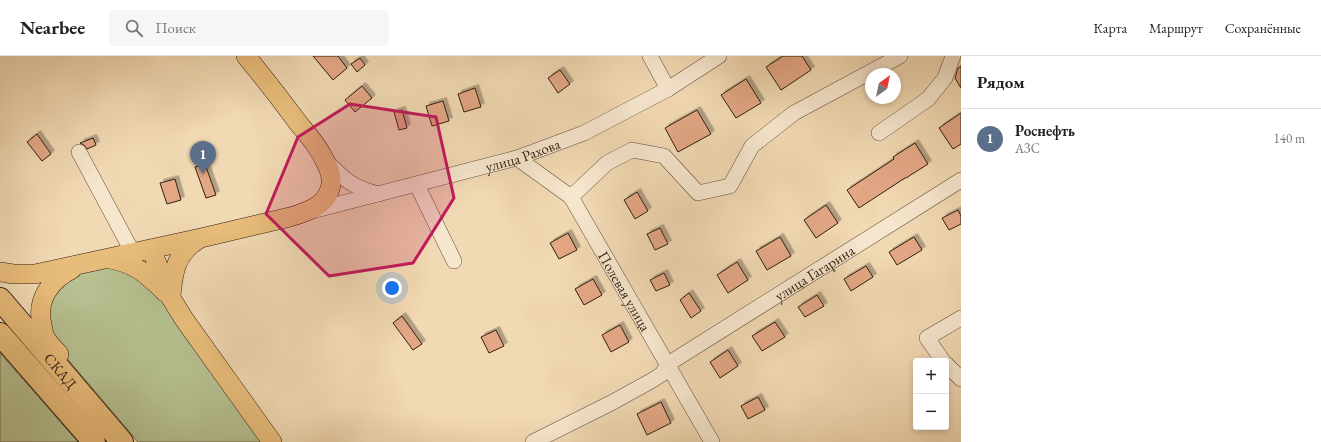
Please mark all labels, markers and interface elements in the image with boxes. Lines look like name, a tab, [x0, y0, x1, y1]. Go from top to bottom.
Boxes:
search box	[109, 10, 389, 46]
text: Nearbee	[20, 15, 85, 40]
icon: search	[123, 17, 145, 39]
text: Поиск	[155, 18, 196, 37]
text: Карта	[1094, 19, 1127, 37]
text: Маршрут	[1149, 19, 1203, 37]
text: Сохранённые	[1225, 19, 1301, 37]
north arrow	[865, 68, 901, 104]
text: Рядом	[977, 71, 1025, 93]
text: Роснефть	[1015, 121, 1075, 140]
text: 1	[987, 130, 993, 147]
text: 140 m	[1274, 130, 1305, 147]
street label: улица Рахова	[483, 133, 562, 175]
text: АЗС	[1015, 140, 1040, 157]
pin: 1	[190, 141, 216, 174]
street label: улица Гагарина	[770, 240, 858, 305]
street label: Полевая улица	[594, 247, 656, 335]
your location	[382, 278, 402, 298]
street label: СКАД	[40, 349, 82, 392]
map controls	[913, 358, 949, 430]
button: +	[913, 358, 949, 394]
button: −	[913, 394, 949, 430]

